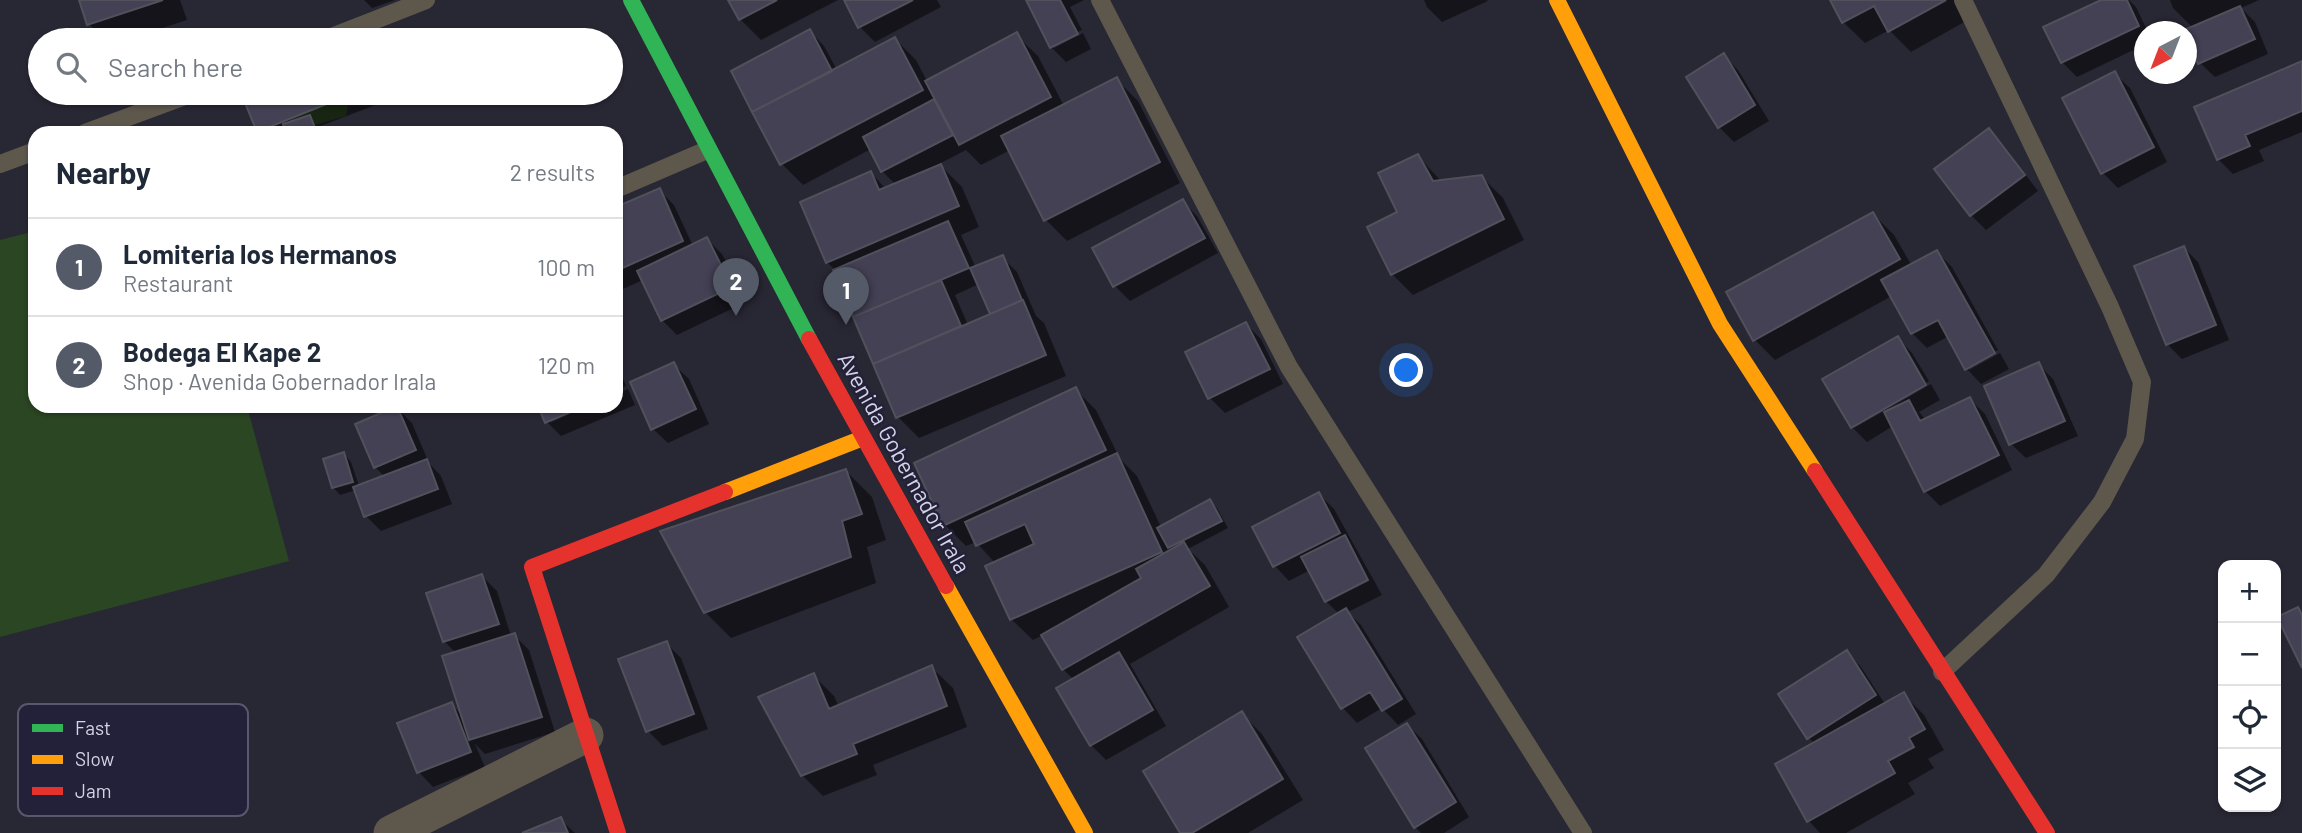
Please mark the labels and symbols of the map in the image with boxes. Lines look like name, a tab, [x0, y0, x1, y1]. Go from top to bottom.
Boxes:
north arrow	[2134, 21, 2197, 84]
pin: 2	[713, 258, 759, 316]
pin: 1	[823, 267, 869, 325]
street label: Avenida Gobernador Irala	[832, 347, 977, 578]
your location	[1389, 353, 1423, 387]
legend	[18, 704, 248, 816]
text: Fast	[75, 716, 111, 739]
text: Slow	[75, 747, 114, 770]
text: Jam	[75, 779, 111, 802]

